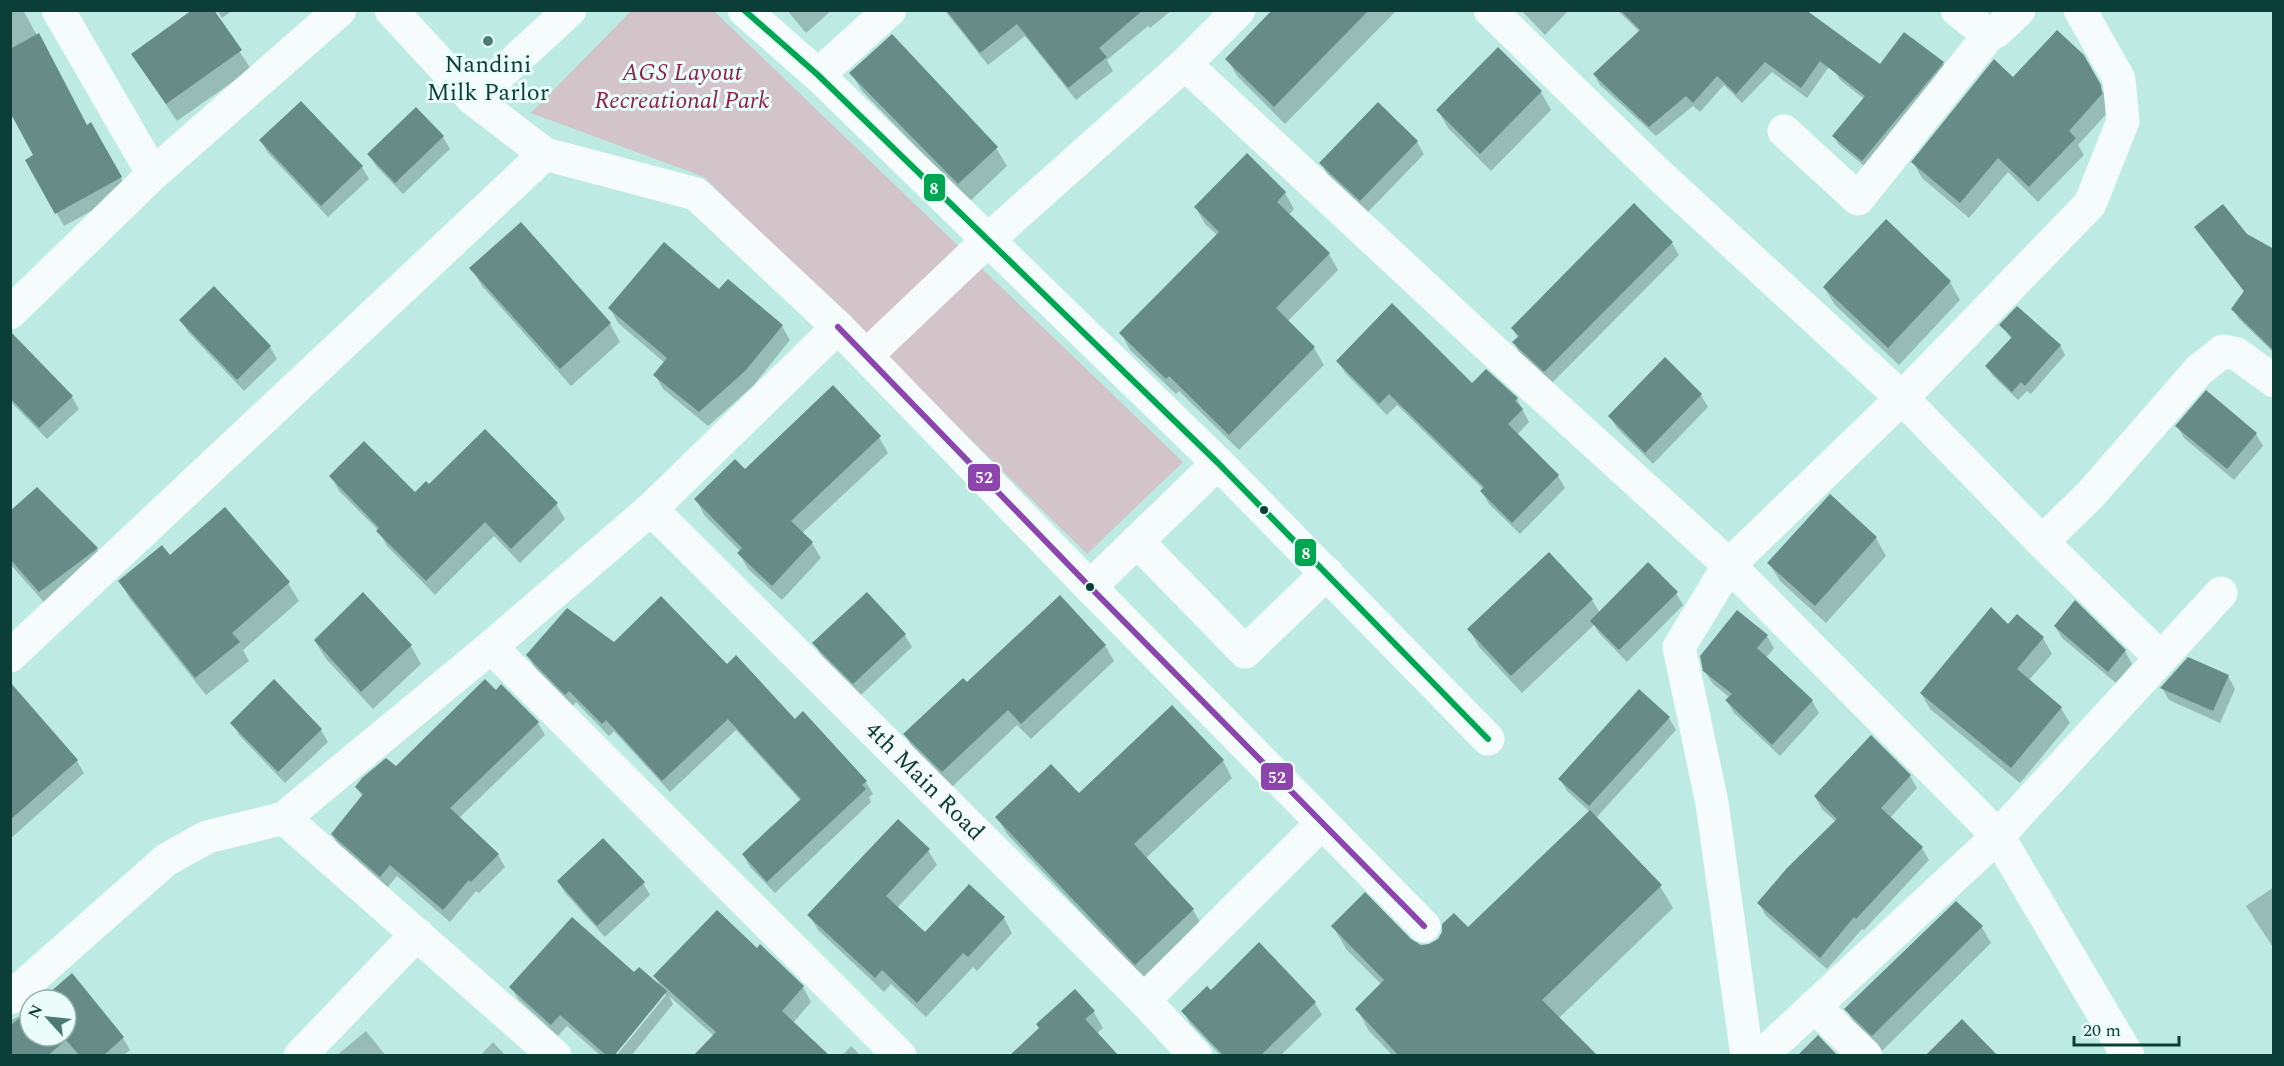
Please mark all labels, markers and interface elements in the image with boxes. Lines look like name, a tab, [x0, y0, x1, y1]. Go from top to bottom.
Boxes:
marker: Nandini Milk Parlor	[481, 34, 495, 48]
place label: Nandini Milk Parlor	[427, 47, 549, 111]
park label: AGS Layout Recreational Park	[594, 55, 770, 119]
line badge: 8	[923, 173, 946, 202]
text: 8	[930, 177, 939, 201]
line badge: 52	[967, 463, 1001, 492]
text: 52	[975, 466, 993, 490]
unlabelled marker	[1258, 504, 1270, 516]
line badge: 8	[1294, 538, 1317, 567]
text: 8	[1302, 542, 1311, 566]
unlabelled marker	[1084, 581, 1096, 593]
street label: 4th Main Road	[856, 713, 993, 849]
line badge: 52	[1260, 762, 1294, 791]
text: 52	[1268, 766, 1286, 790]
north arrow	[18, 988, 78, 1048]
text: N	[22, 1000, 49, 1023]
scale bar	[2074, 1009, 2179, 1047]
text: 20 m	[2083, 1017, 2121, 1044]

